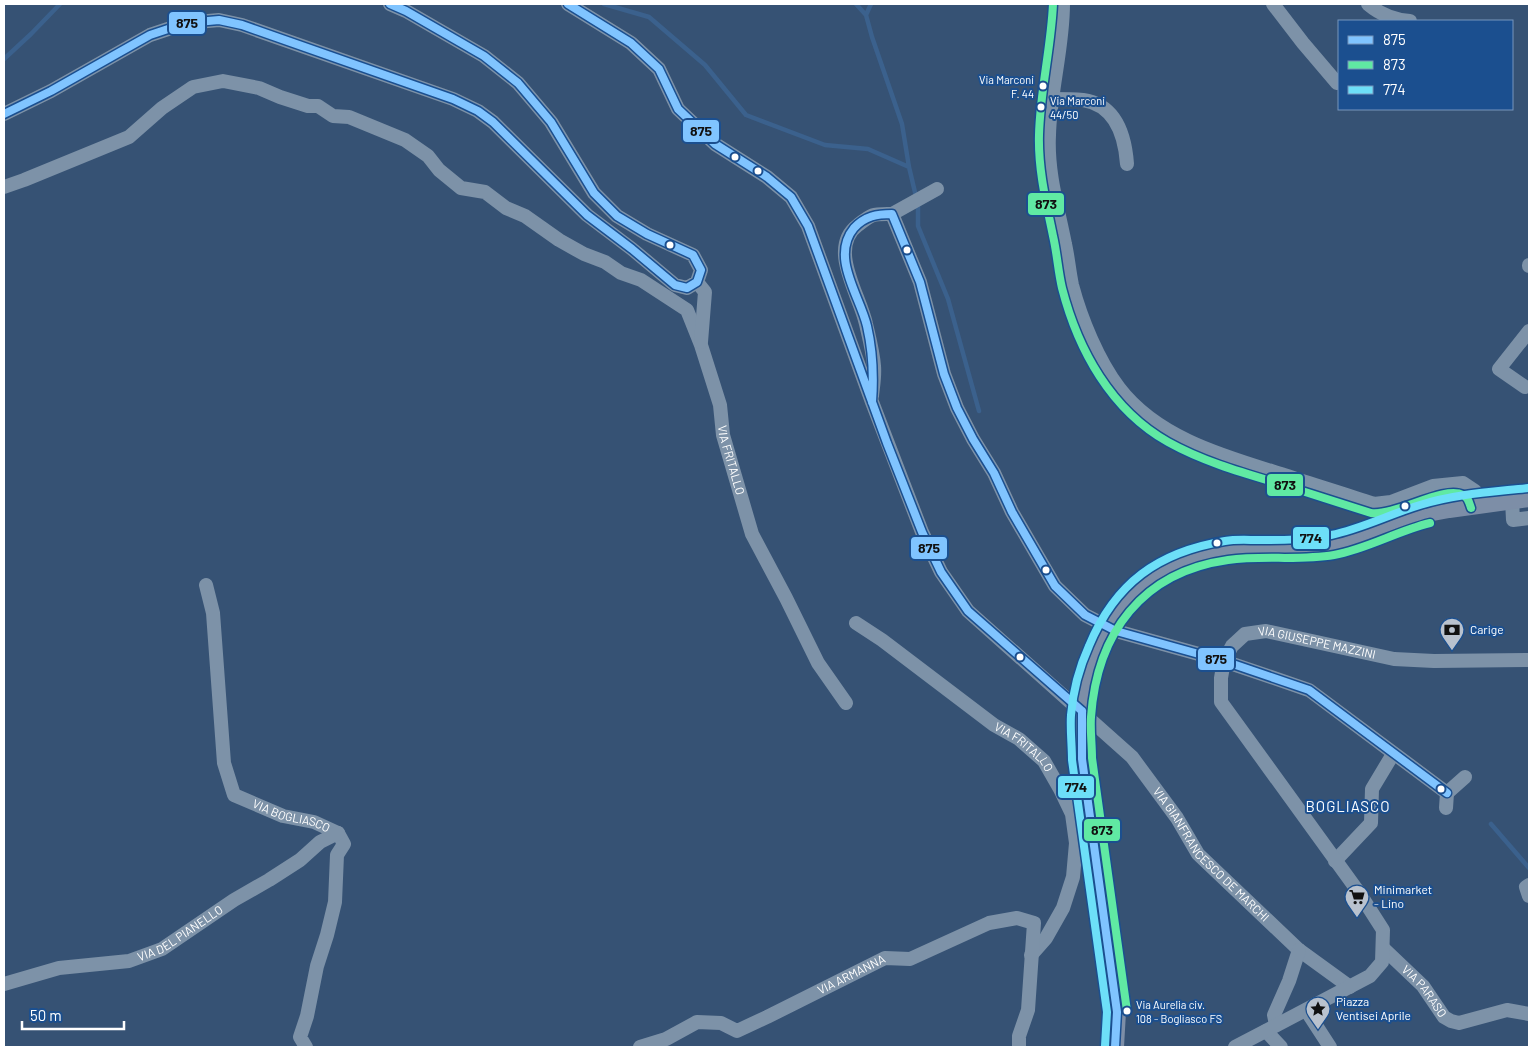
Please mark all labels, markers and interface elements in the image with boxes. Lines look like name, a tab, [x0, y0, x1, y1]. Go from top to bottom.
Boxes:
line badge: 875	[168, 11, 206, 35]
text: 875	[176, 14, 198, 31]
legend	[1338, 20, 1513, 110]
text: 875	[1383, 30, 1406, 48]
text: 873	[1383, 55, 1406, 73]
place label: Via Marconi F. 44	[979, 73, 1034, 100]
text: 774	[1383, 80, 1405, 98]
marker: Via Marconi F. 44	[1038, 81, 1048, 91]
place label: Via Marconi 44/50	[1050, 94, 1105, 121]
marker: Via Marconi 44/50	[1036, 102, 1046, 112]
line badge: 875	[682, 119, 720, 143]
text: 875	[690, 122, 712, 139]
unlabelled marker	[730, 152, 740, 162]
unlabelled marker	[753, 166, 763, 176]
line badge: 873	[1027, 192, 1065, 216]
text: 873	[1035, 195, 1057, 212]
unlabelled marker	[665, 240, 675, 250]
unlabelled marker	[902, 245, 912, 255]
street label: VIA FRITALLO	[716, 425, 748, 496]
line badge: 873	[1266, 473, 1304, 497]
text: 873	[1274, 476, 1296, 493]
unlabelled marker	[1400, 501, 1410, 511]
line badge: 774	[1292, 526, 1330, 550]
text: 774	[1300, 529, 1322, 546]
line badge: 875	[910, 536, 948, 560]
unlabelled marker	[1212, 538, 1222, 548]
text: 875	[918, 539, 940, 556]
unlabelled marker	[1041, 565, 1051, 575]
bank icon: Carige	[1439, 617, 1465, 651]
place label: Carige	[1470, 622, 1504, 636]
street label: VIA GIUSEPPE MAZZINI	[1257, 623, 1377, 661]
line badge: 875	[1197, 647, 1235, 671]
text: 875	[1205, 650, 1227, 667]
unlabelled marker	[1015, 652, 1025, 662]
street label: VIA FRITALLO	[992, 719, 1057, 774]
line badge: 774	[1057, 775, 1095, 799]
text: 774	[1065, 778, 1087, 795]
street label: VIA GIANFRANCESCO DE MARCHI	[1151, 784, 1273, 924]
unlabelled marker	[1436, 784, 1446, 794]
street label: VIA BOGLIASCO	[251, 796, 333, 834]
district label: BOGLIASCO	[1305, 797, 1391, 815]
line badge: 873	[1083, 818, 1121, 842]
text: 873	[1091, 821, 1113, 838]
place label: Minimarket - Lino	[1374, 882, 1432, 910]
supermarket icon: Minimarket - Lino	[1344, 884, 1370, 918]
street label: VIA DEL PIANELLO	[135, 902, 225, 963]
street label: VIA ARMANNA	[815, 951, 887, 997]
street label: VIA PARASO	[1399, 962, 1450, 1020]
place label: Piazza Ventisei Aprile	[1336, 994, 1411, 1022]
place icon: Piazza Ventisei Aprile	[1305, 996, 1331, 1030]
scale bar	[22, 998, 125, 1030]
place label: Via Aurelia civ. 108 - Bogliasco FS	[1136, 998, 1222, 1025]
text: 50 m	[30, 1006, 62, 1024]
marker: Via Aurelia civ. 108 - Bogliasco FS	[1122, 1006, 1132, 1016]

